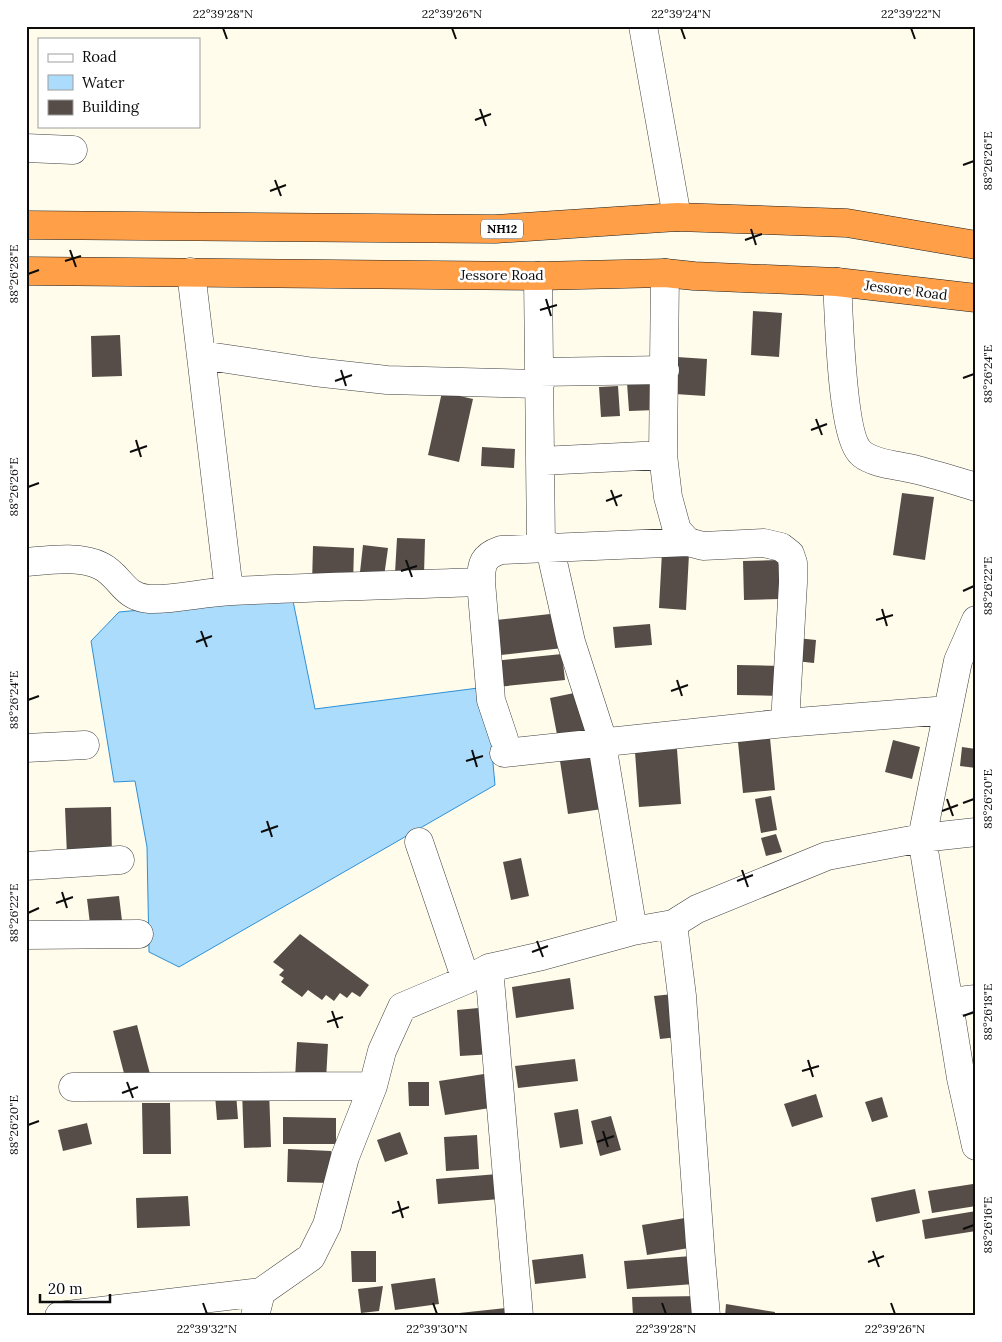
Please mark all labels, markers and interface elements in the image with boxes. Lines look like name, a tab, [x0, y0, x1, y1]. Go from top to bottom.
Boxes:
text: 22°39'28"N	[193, 6, 253, 21]
text: 22°39'26"N	[422, 6, 482, 21]
text: 22°39'24"N	[651, 6, 711, 21]
text: 22°39'22"N	[881, 6, 941, 21]
legend	[38, 38, 200, 128]
text: Road	[82, 47, 117, 66]
text: Water	[82, 73, 125, 92]
text: Building	[82, 97, 140, 116]
text: 88°26'26"E	[980, 131, 995, 191]
road number: NH12	[481, 220, 523, 238]
text: 88°26'28"E	[6, 244, 21, 304]
street label: Jessore Road	[459, 266, 544, 284]
street label: Jessore Road	[862, 276, 949, 304]
text: 88°26'24"E	[980, 345, 995, 403]
text: 88°26'26"E	[6, 457, 21, 517]
text: 88°26'22"E	[980, 557, 995, 615]
text: 88°26'24"E	[6, 671, 21, 729]
text: 88°26'20"E	[980, 769, 995, 829]
text: 88°26'22"E	[6, 884, 21, 942]
text: 88°26'18"E	[980, 984, 995, 1040]
text: 88°26'20"E	[6, 1095, 21, 1155]
text: 88°26'16"E	[980, 1196, 995, 1254]
scale bar	[40, 1272, 110, 1304]
text: 20 m	[48, 1279, 83, 1298]
text: 22°39'32"N	[177, 1321, 237, 1336]
text: 22°39'30"N	[406, 1321, 468, 1336]
text: 22°39'28"N	[636, 1321, 696, 1336]
text: 22°39'26"N	[865, 1321, 925, 1336]

